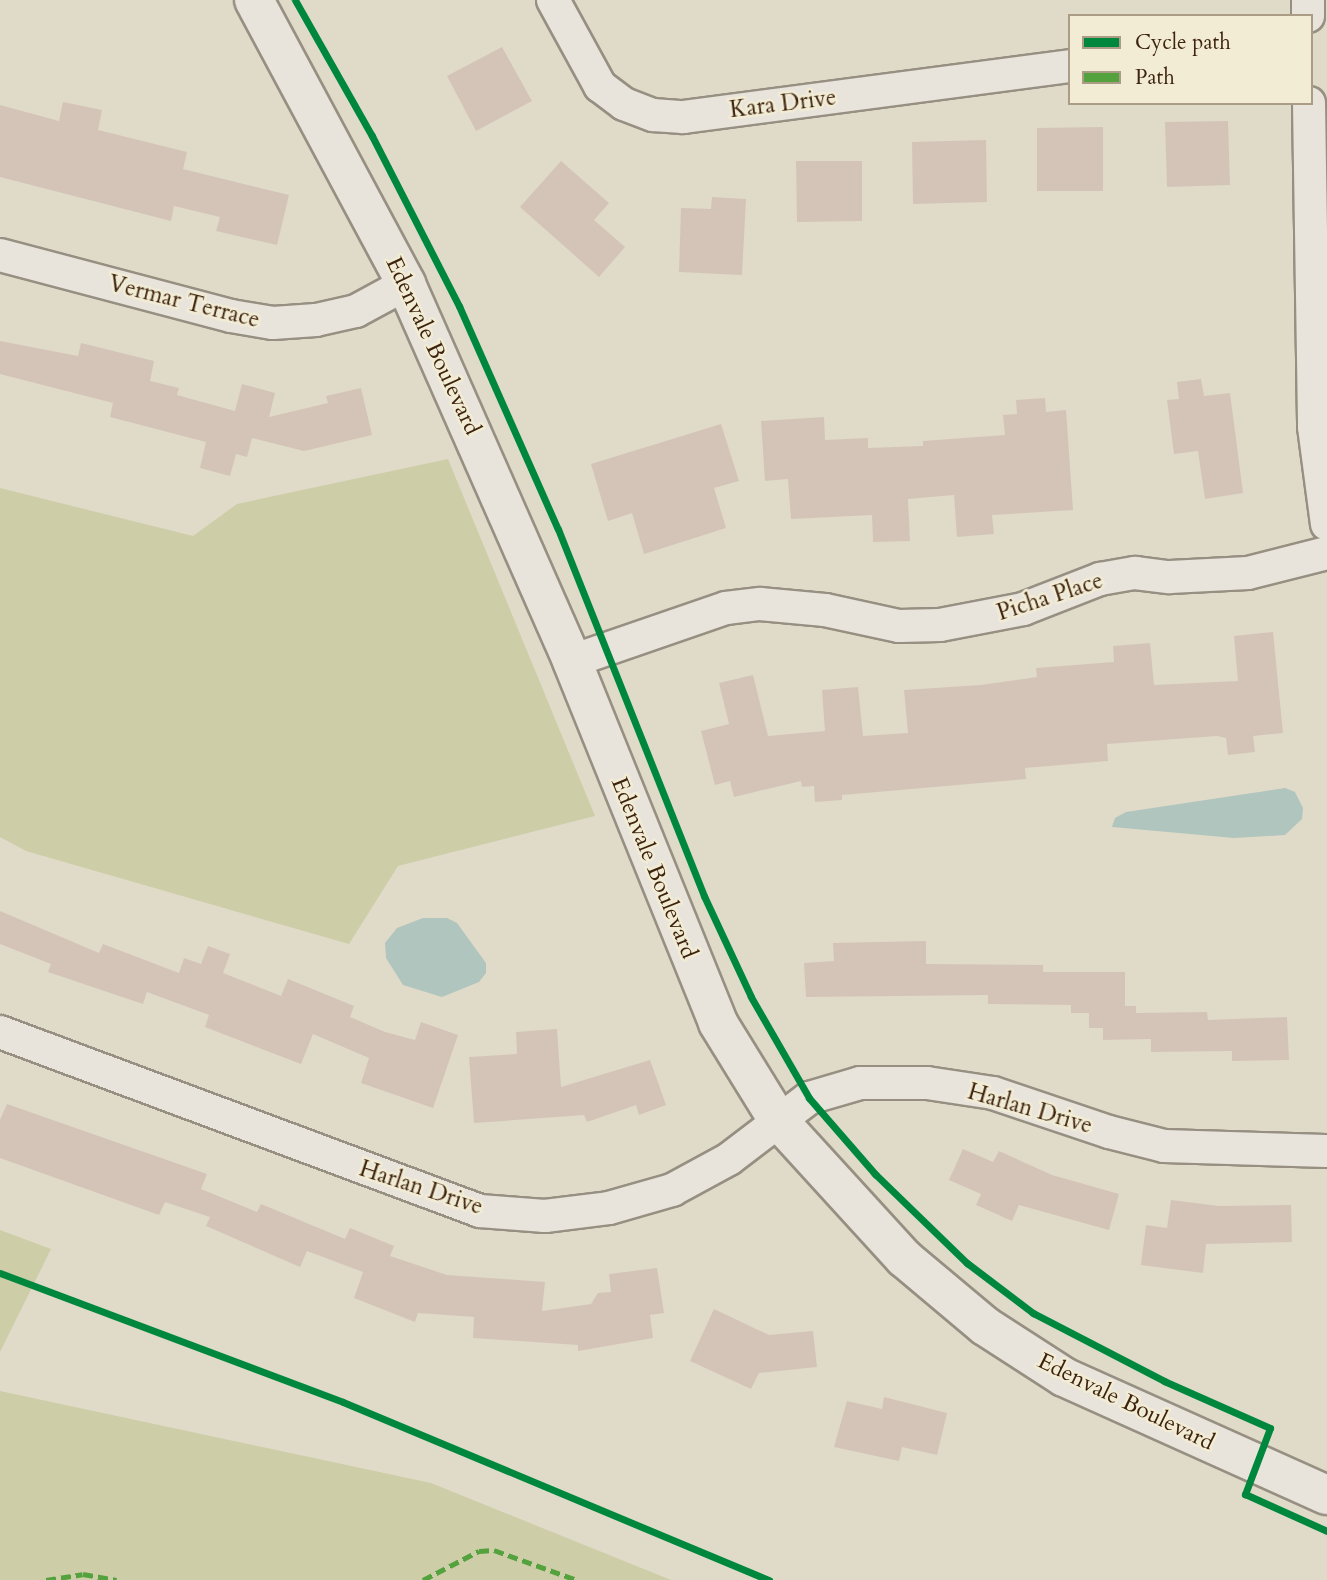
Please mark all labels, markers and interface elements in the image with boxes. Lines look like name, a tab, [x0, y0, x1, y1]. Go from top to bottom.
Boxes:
legend	[1068, 14, 1313, 105]
text: Cycle path	[1135, 28, 1231, 57]
text: Path	[1135, 63, 1175, 92]
street label: Kara Drive	[728, 84, 838, 124]
street label: Edenvale Boulevard	[380, 253, 486, 439]
street label: Vermar Terrace	[106, 270, 262, 334]
street label: Picha Place	[994, 567, 1106, 627]
street label: Edenvale Boulevard	[605, 773, 703, 963]
street label: Harlan Drive	[965, 1078, 1095, 1140]
street label: Harlan Drive	[356, 1155, 486, 1221]
street label: Edenvale Boulevard	[1033, 1347, 1219, 1457]

